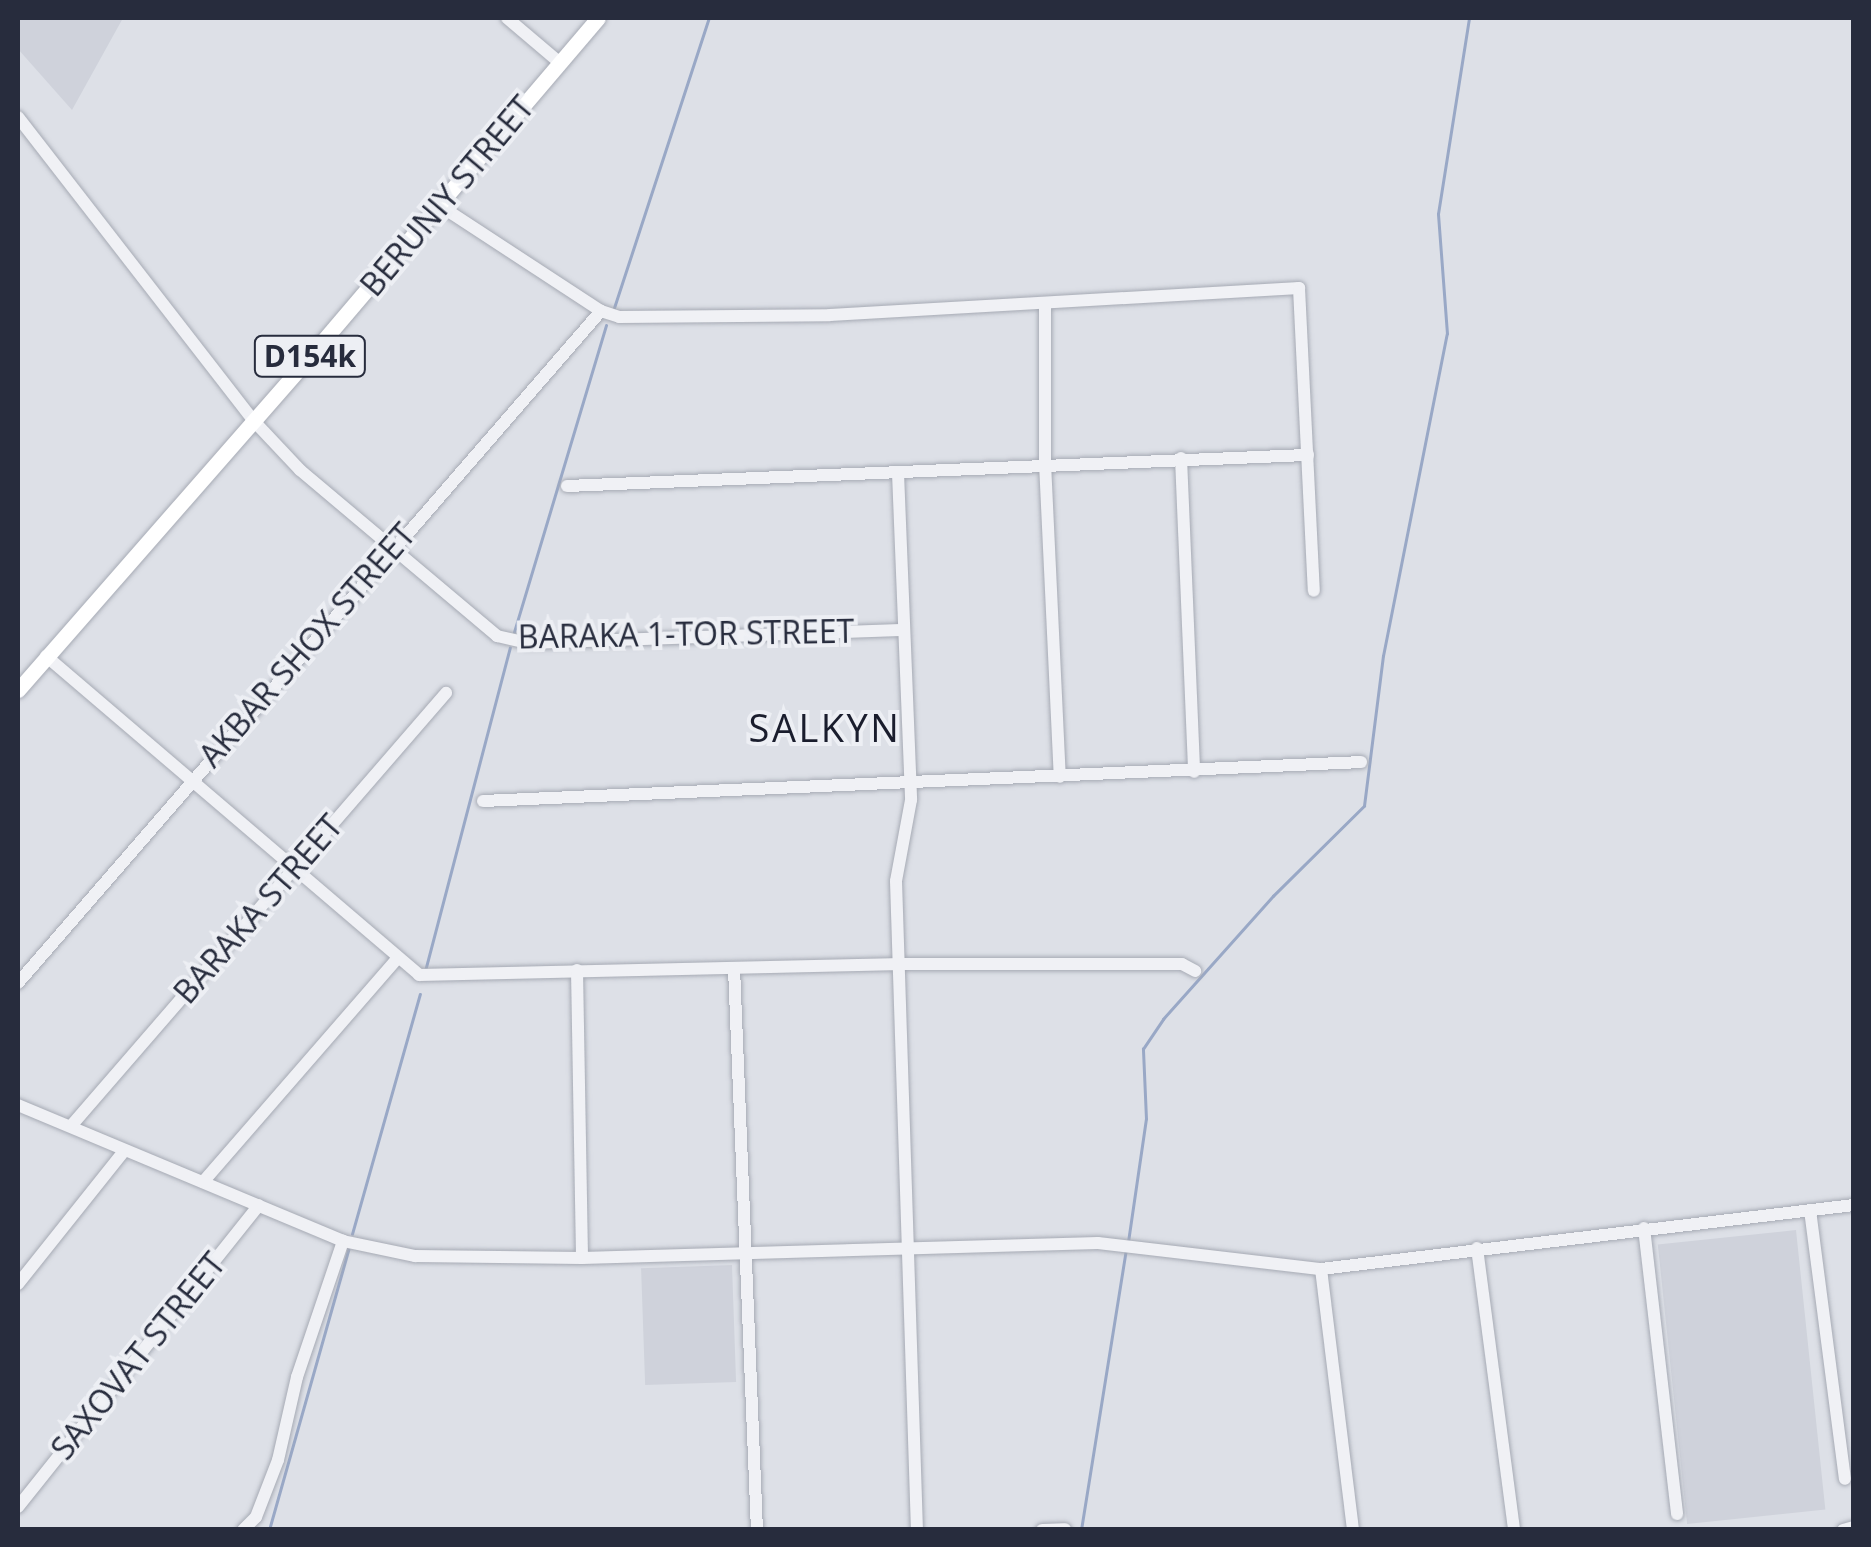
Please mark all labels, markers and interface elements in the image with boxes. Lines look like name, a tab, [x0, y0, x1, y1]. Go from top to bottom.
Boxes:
street label: BERUNIY STREET	[352, 88, 542, 304]
road number: D154k	[252, 331, 368, 381]
street label: AKBAR SHOX STREET	[191, 516, 423, 774]
street label: BARAKA 1-TOR STREET	[518, 612, 854, 656]
district label: SALKYN	[749, 705, 901, 751]
street label: BARAKA STREET	[166, 807, 350, 1011]
street label: SAXOVAT STREET	[43, 1245, 233, 1467]

